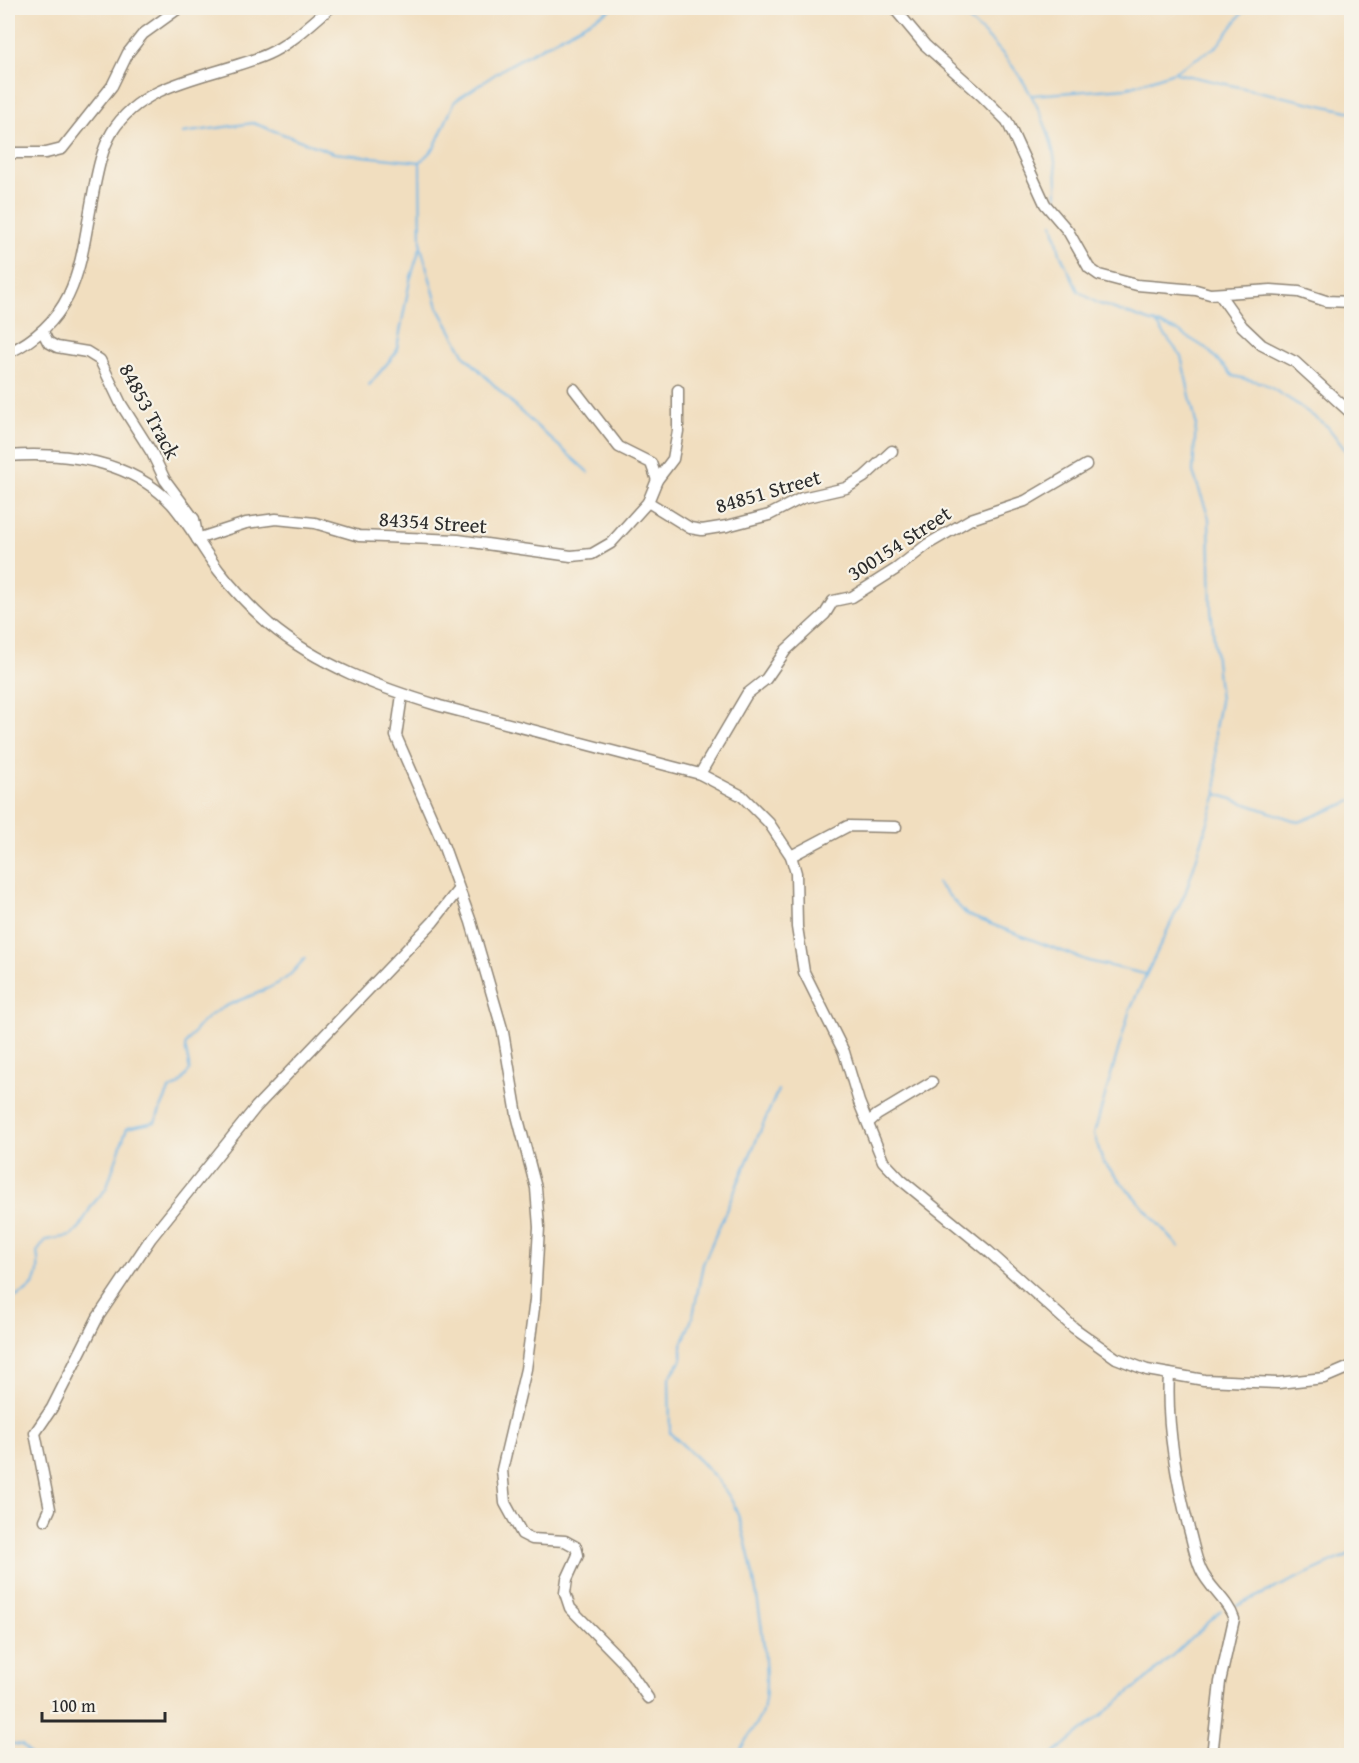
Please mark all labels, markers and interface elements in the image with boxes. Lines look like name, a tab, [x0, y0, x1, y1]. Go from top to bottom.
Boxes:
street label: 84853 Track	[112, 357, 188, 465]
street label: 84851 Street	[712, 461, 825, 521]
street label: 300154 Street	[841, 497, 958, 588]
street label: 84354 Street	[378, 503, 489, 541]
scale bar	[42, 1685, 165, 1723]
text: 100 m	[51, 1692, 96, 1719]

